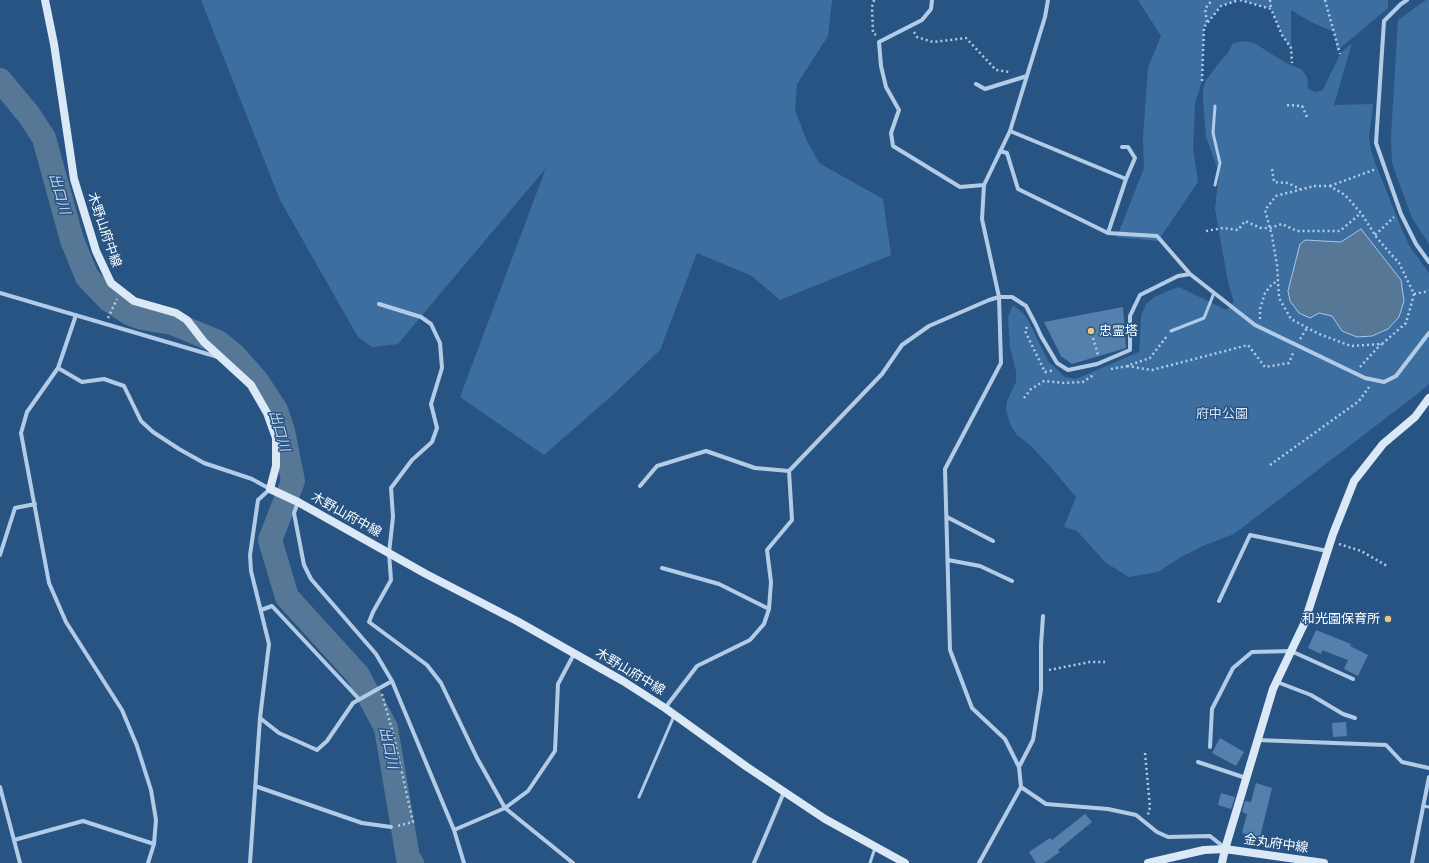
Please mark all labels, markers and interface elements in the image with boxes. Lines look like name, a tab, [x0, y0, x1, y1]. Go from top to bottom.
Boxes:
water label: 出口川	[45, 171, 73, 217]
street label: 木野山府中線	[84, 191, 124, 269]
place label: 忠霊塔	[1099, 323, 1138, 339]
marker: 忠霊塔	[1086, 326, 1096, 336]
park label: 府中公園	[1196, 406, 1248, 422]
water label: 出口川	[265, 408, 293, 454]
street label: 木野山府中線	[308, 489, 384, 541]
place label: 和光園保育所	[1302, 611, 1380, 627]
marker: 和光園保育所	[1383, 614, 1393, 624]
street label: 木野山府中線	[593, 645, 667, 699]
water label: 出口川	[375, 726, 401, 770]
street label: 金丸府中線	[1243, 832, 1309, 856]

